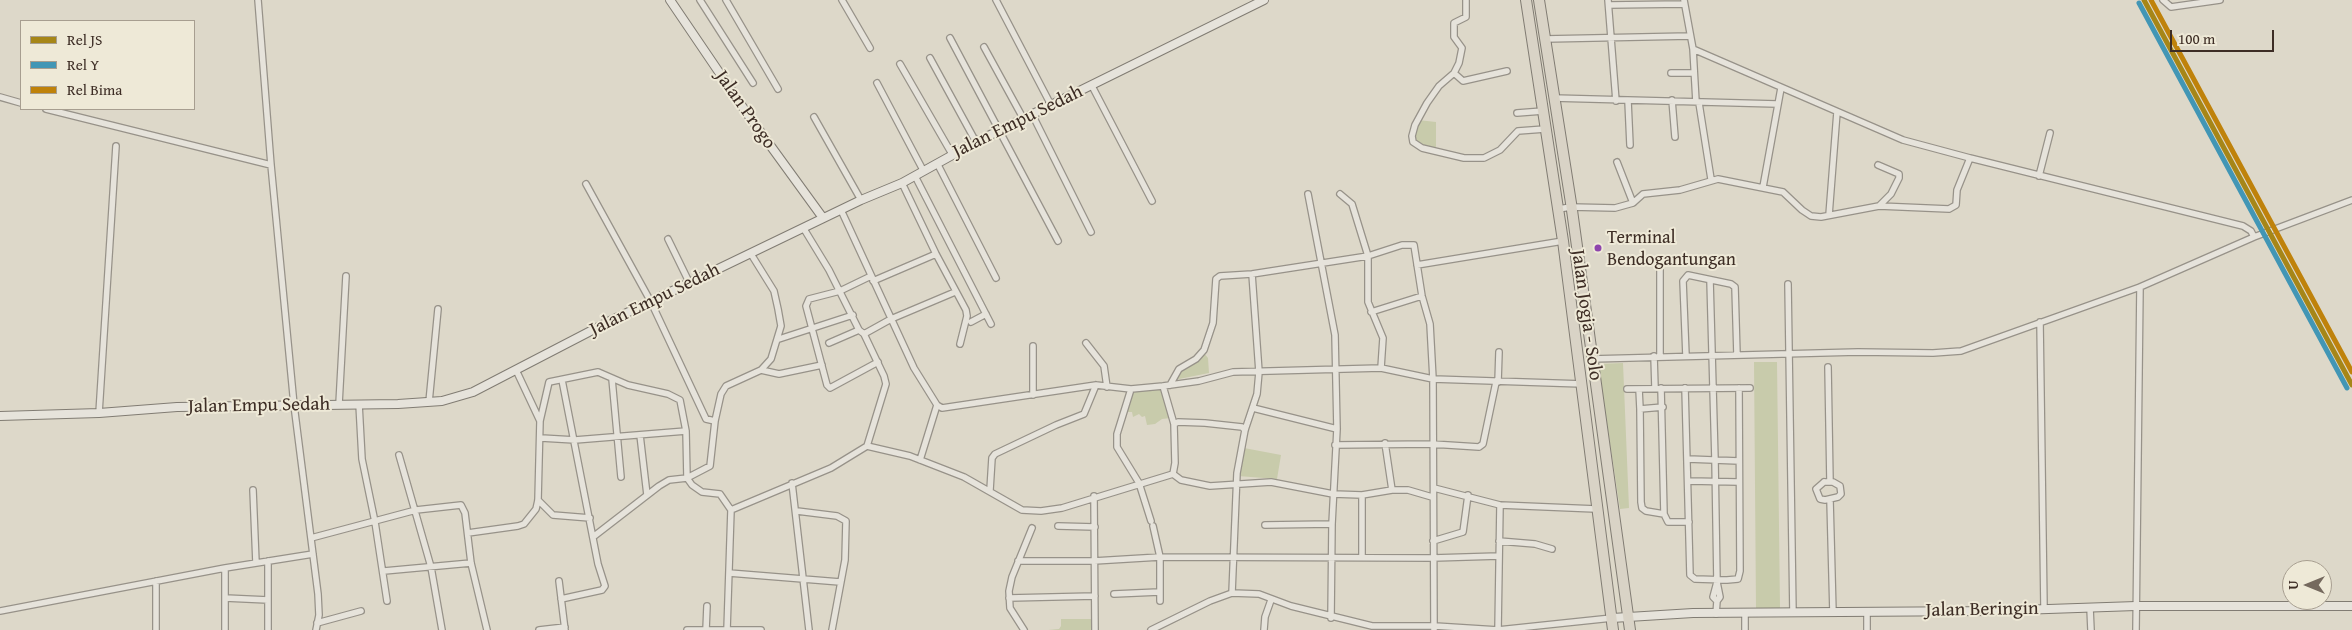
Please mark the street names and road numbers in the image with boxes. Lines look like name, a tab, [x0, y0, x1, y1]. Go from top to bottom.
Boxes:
street label: Jalan Progo	[710, 66, 780, 154]
street label: Jalan Empu Sedah	[949, 81, 1087, 163]
street label: Jalan Jogja - Solo	[1566, 248, 1606, 382]
street label: Jalan Empu Sedah	[586, 259, 724, 341]
street label: Jalan Empu Sedah	[188, 393, 330, 419]
street label: Jalan Beringin	[1925, 598, 2039, 622]

